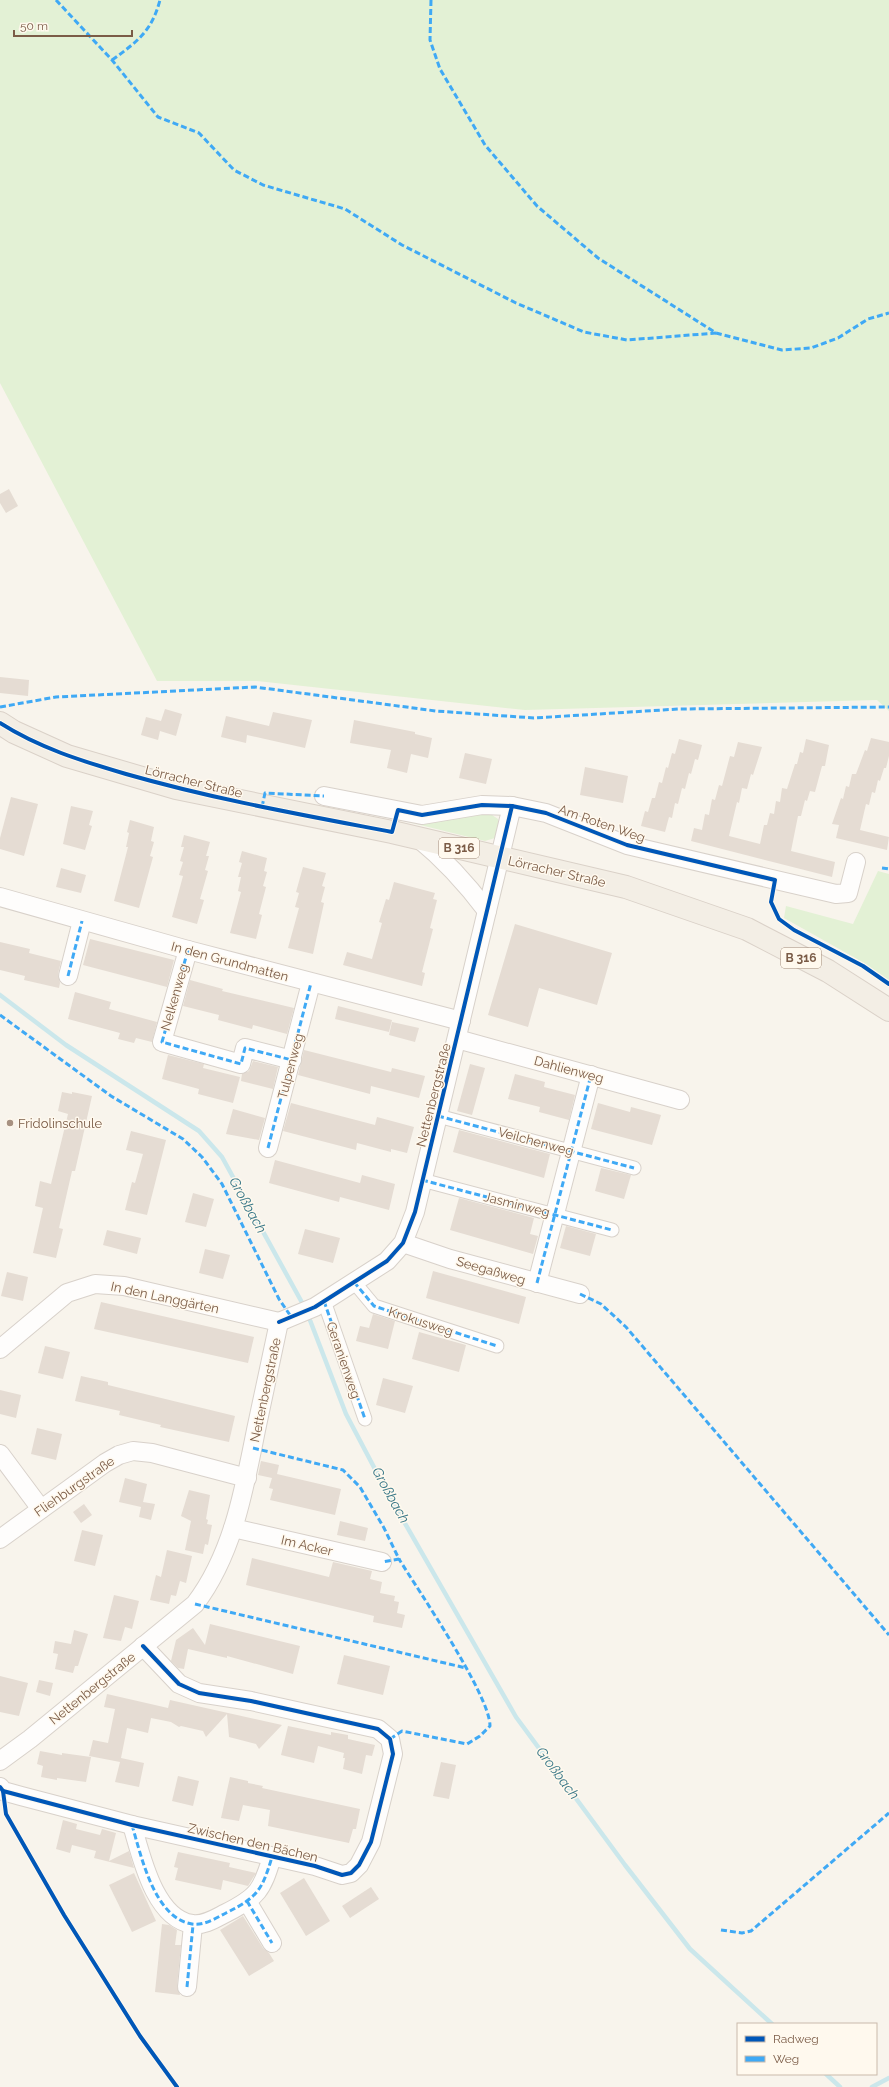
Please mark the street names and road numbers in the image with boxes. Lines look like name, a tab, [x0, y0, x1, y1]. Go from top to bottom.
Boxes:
street label: Lörracher Straße	[144, 762, 244, 801]
street label: Am Roten Weg	[557, 802, 647, 845]
road number: B 316	[439, 838, 479, 858]
street label: Lörracher Straße	[507, 853, 608, 890]
street label: In den Grundmatten	[170, 939, 290, 984]
road number: B 316	[781, 948, 821, 968]
street label: Nelkenweg	[158, 962, 191, 1032]
street label: Tulpenweg	[275, 1032, 306, 1101]
street label: Nettenbergstraße	[413, 1041, 454, 1149]
street label: Dahlienweg	[532, 1053, 605, 1086]
street label: Veilchenweg	[496, 1124, 575, 1159]
street label: Jasminweg	[482, 1189, 552, 1220]
street label: Seegaßweg	[455, 1253, 527, 1288]
street label: In den Langgärten	[109, 1279, 220, 1316]
street label: Krokusweg	[387, 1304, 455, 1339]
street label: Geranienweg	[323, 1320, 364, 1400]
street label: Nettenbergstraße	[247, 1336, 284, 1444]
street label: Fliehburgstraße	[31, 1453, 118, 1520]
street label: Im Acker	[280, 1532, 335, 1559]
street label: Nettenbergstraße	[46, 1649, 139, 1728]
street label: Zwischen den Bächen	[186, 1820, 319, 1865]

